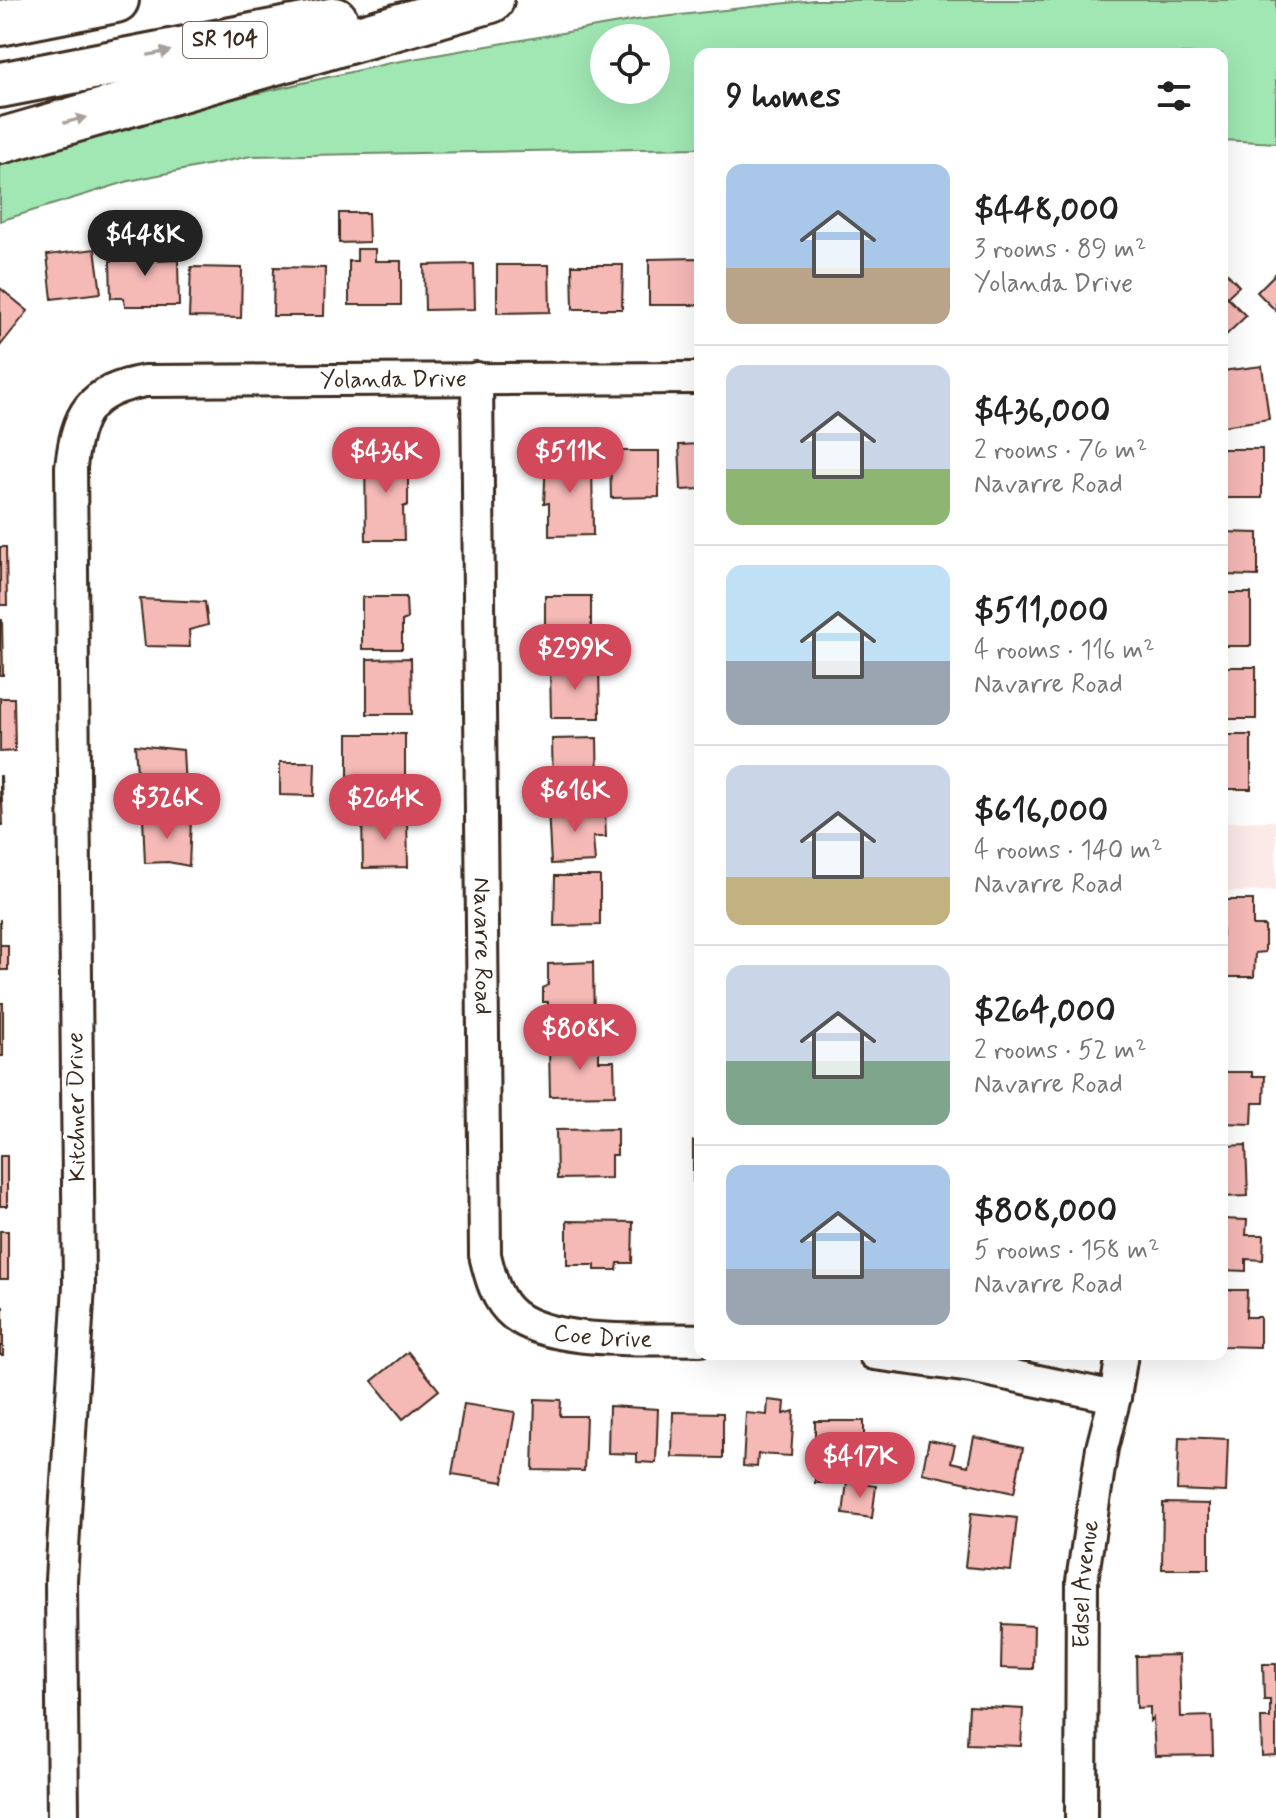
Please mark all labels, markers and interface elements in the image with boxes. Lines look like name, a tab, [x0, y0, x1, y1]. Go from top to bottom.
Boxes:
road number: SR 104	[183, 22, 267, 58]
map controls	[590, 24, 670, 104]
button: locate	[590, 24, 670, 104]
one-way arrow	[147, 46, 172, 59]
text: 9 homes	[726, 74, 841, 119]
icon: filters	[1152, 74, 1196, 118]
one-way arrow	[64, 113, 88, 126]
text: $448,000	[974, 188, 1119, 233]
icon: home	[790, 196, 886, 292]
pin: $448K	[89, 210, 201, 278]
text: $448K	[106, 219, 184, 253]
text: 3 rooms · 89 m²	[974, 233, 1146, 267]
text: Yolanda Drive	[974, 267, 1133, 301]
street label: Yolanda Drive	[320, 364, 467, 396]
text: $436,000	[974, 389, 1110, 434]
icon: home	[790, 397, 886, 493]
pin: $436K	[330, 427, 442, 495]
pin: $511K	[514, 427, 626, 495]
text: 2 rooms · 76 m²	[974, 434, 1147, 468]
text: $436K	[350, 436, 422, 470]
text: $511K	[535, 436, 605, 470]
text: Navarre Road	[974, 468, 1123, 502]
text: $511,000	[974, 589, 1109, 634]
icon: home	[790, 597, 886, 693]
pin: $299K	[519, 624, 631, 692]
text: $299K	[537, 633, 613, 667]
text: 4 rooms · 116 m²	[974, 634, 1155, 668]
text: Navarre Road	[974, 668, 1123, 702]
pin: $616K	[519, 766, 631, 834]
pin: $326K	[111, 773, 223, 841]
pin: $264K	[329, 774, 441, 842]
text: $616K	[540, 775, 610, 809]
text: $326K	[131, 782, 203, 816]
text: $264K	[347, 783, 423, 817]
text: $616,000	[974, 789, 1108, 834]
icon: home	[790, 797, 886, 893]
text: 4 rooms · 140 m²	[974, 834, 1163, 868]
text: Navarre Road	[974, 868, 1123, 902]
street label: Navarre Road	[466, 877, 498, 1015]
text: $264,000	[974, 989, 1116, 1034]
icon: home	[790, 997, 886, 1093]
pin: $808K	[524, 1004, 636, 1072]
text: $808K	[541, 1013, 619, 1047]
street label: Kitchner Drive	[60, 1032, 94, 1182]
text: 2 rooms · 52 m²	[974, 1034, 1146, 1068]
text: Navarre Road	[974, 1068, 1123, 1102]
text: $808,000	[974, 1189, 1117, 1234]
icon: home	[790, 1197, 886, 1293]
text: 5 rooms · 158 m²	[974, 1234, 1160, 1268]
text: Navarre Road	[974, 1268, 1123, 1302]
street label: Coe Drive	[551, 1317, 652, 1355]
pin: $417K	[804, 1432, 916, 1500]
text: $417K	[823, 1441, 897, 1475]
street label: Edsel Avenue	[1066, 1518, 1106, 1649]

